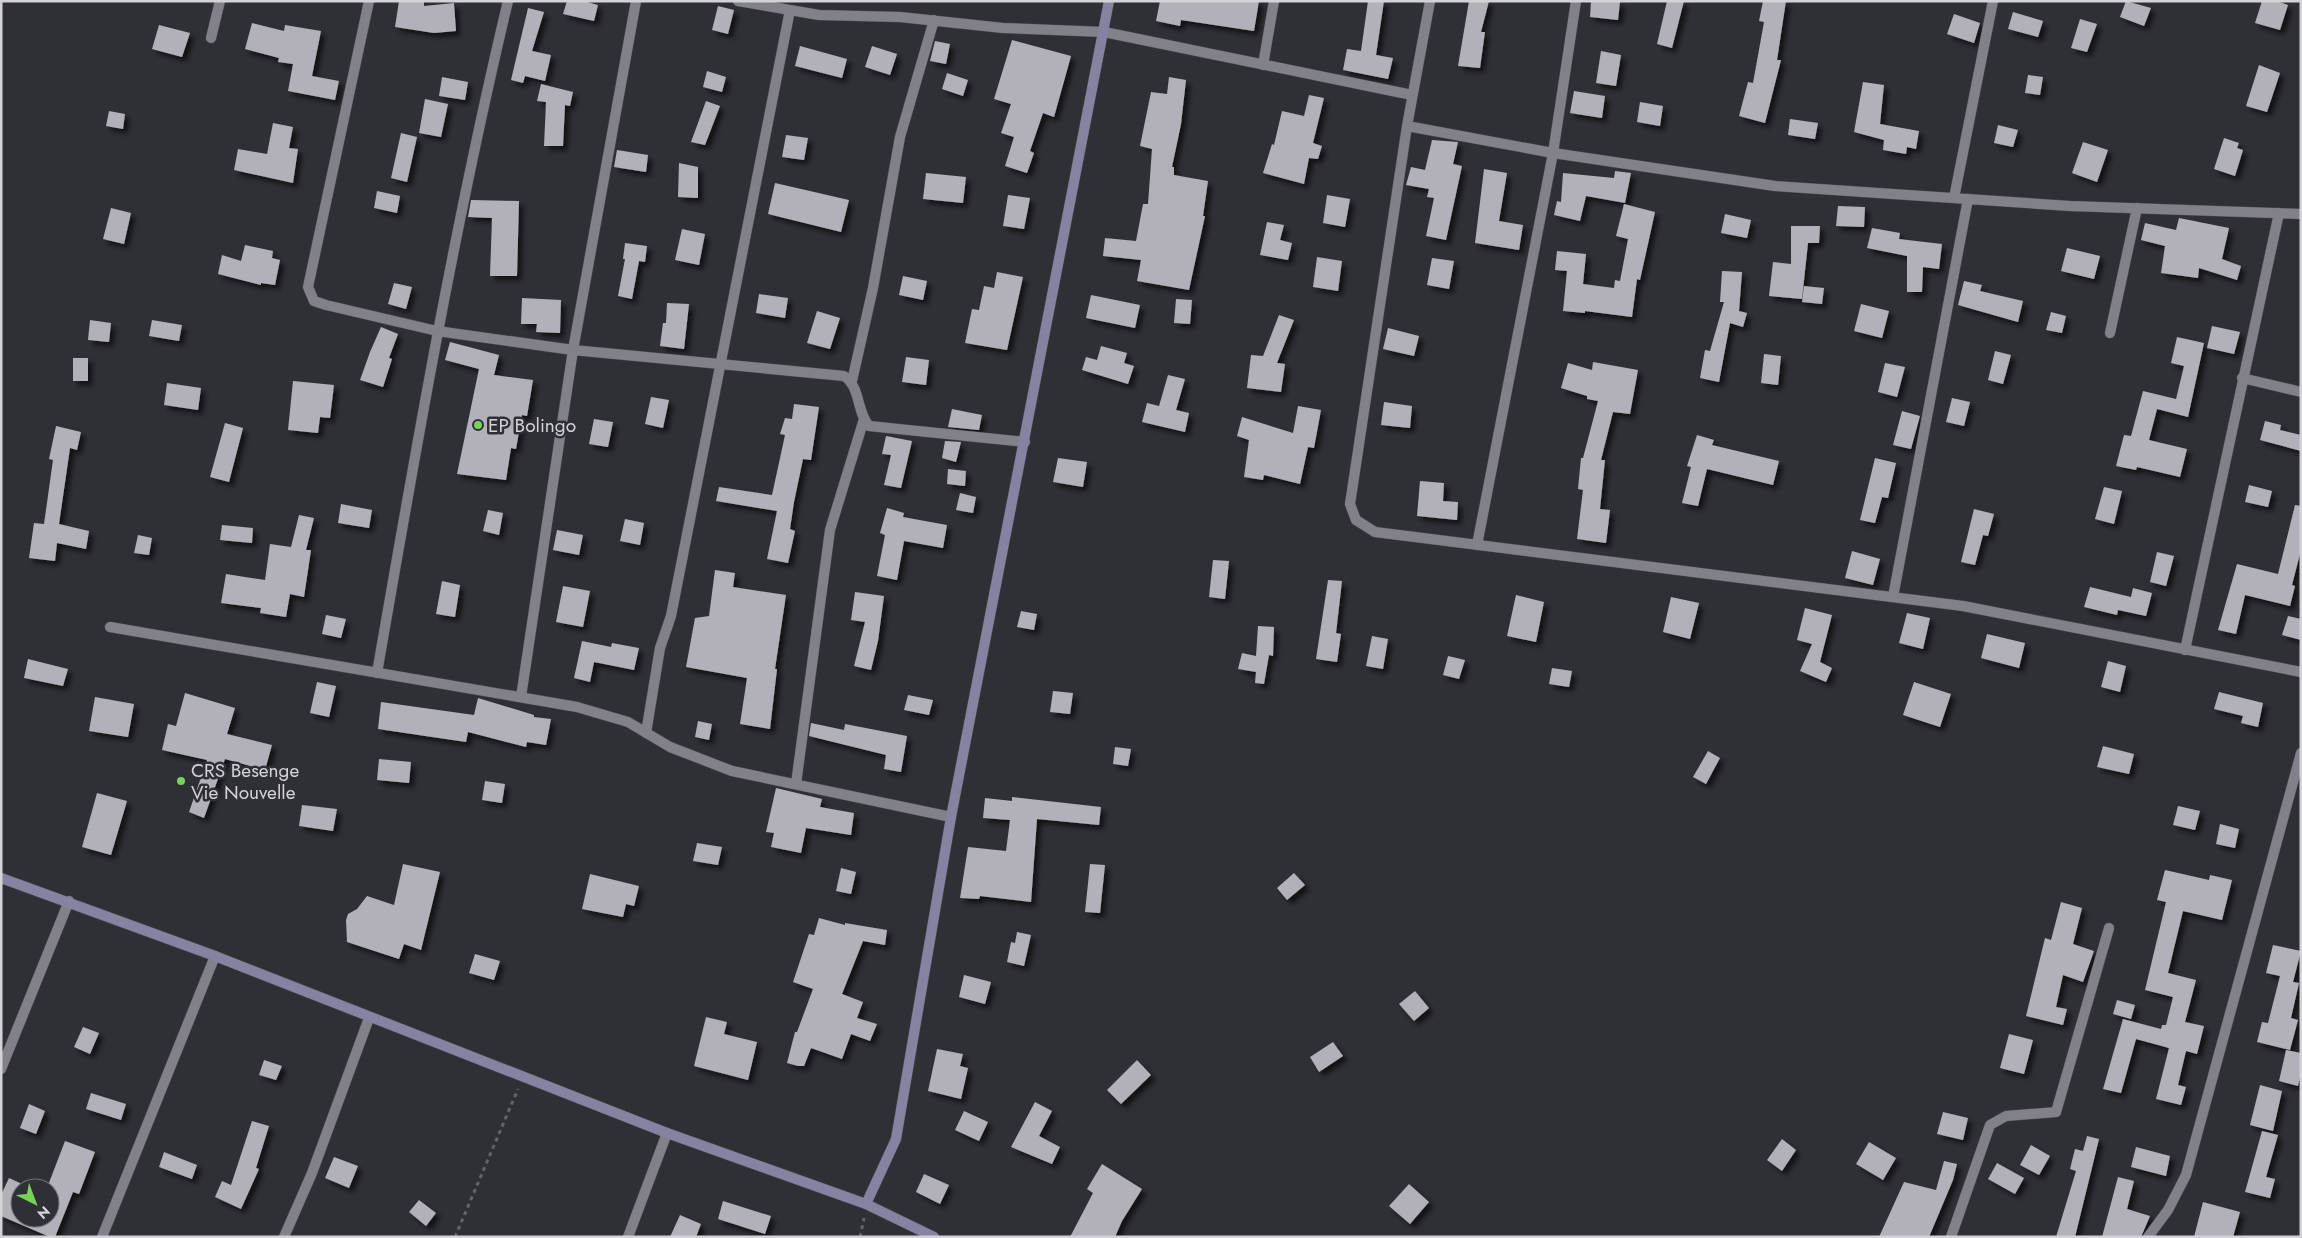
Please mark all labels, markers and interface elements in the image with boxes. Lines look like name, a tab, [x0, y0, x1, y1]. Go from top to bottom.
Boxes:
place label: EP Bolingo	[488, 412, 576, 439]
marker: EP Bolingo	[472, 419, 484, 431]
place label: CRS Besenge Vie Nouvelle	[191, 757, 299, 806]
marker: CRS Besenge Vie Nouvelle	[175, 775, 187, 787]
north arrow	[10, 1178, 60, 1228]
text: N	[33, 1202, 55, 1224]

